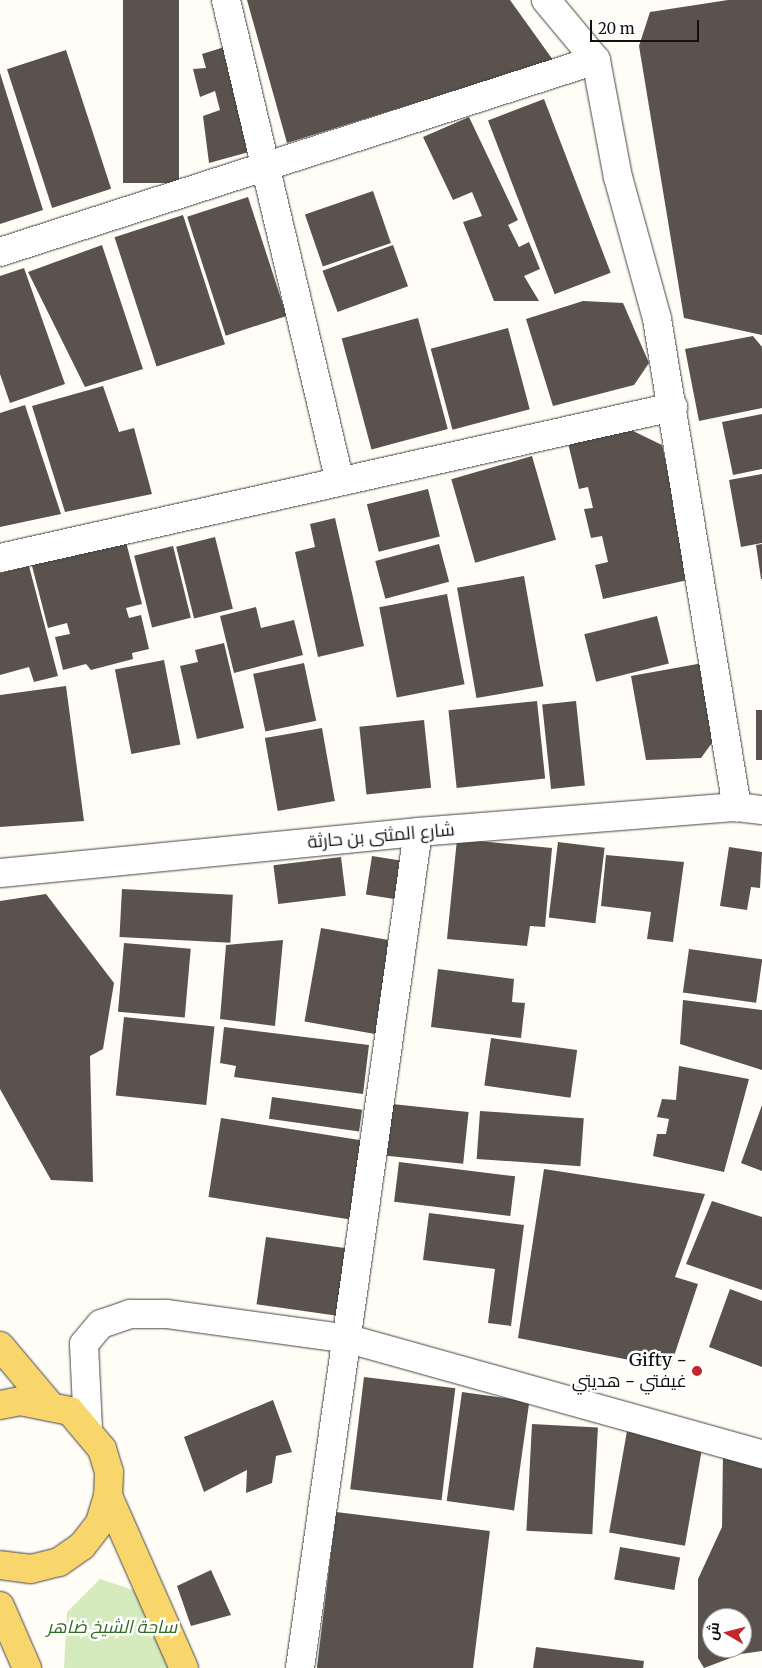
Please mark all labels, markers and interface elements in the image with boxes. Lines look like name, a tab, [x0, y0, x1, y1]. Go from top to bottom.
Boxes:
scale bar	[592, 10, 701, 42]
text: 20 m	[598, 19, 635, 38]
street label: شارع المثنى بن حارثة	[307, 819, 455, 853]
place label: Gifty - غيفتي - هديتي	[572, 1350, 687, 1392]
marker: Gifty - غيفتي - هديتي	[691, 1365, 703, 1377]
north arrow	[702, 1608, 752, 1658]
park label: ساحة الشيخ ضاهر	[47, 1616, 177, 1638]
text: ش	[703, 1621, 723, 1641]

